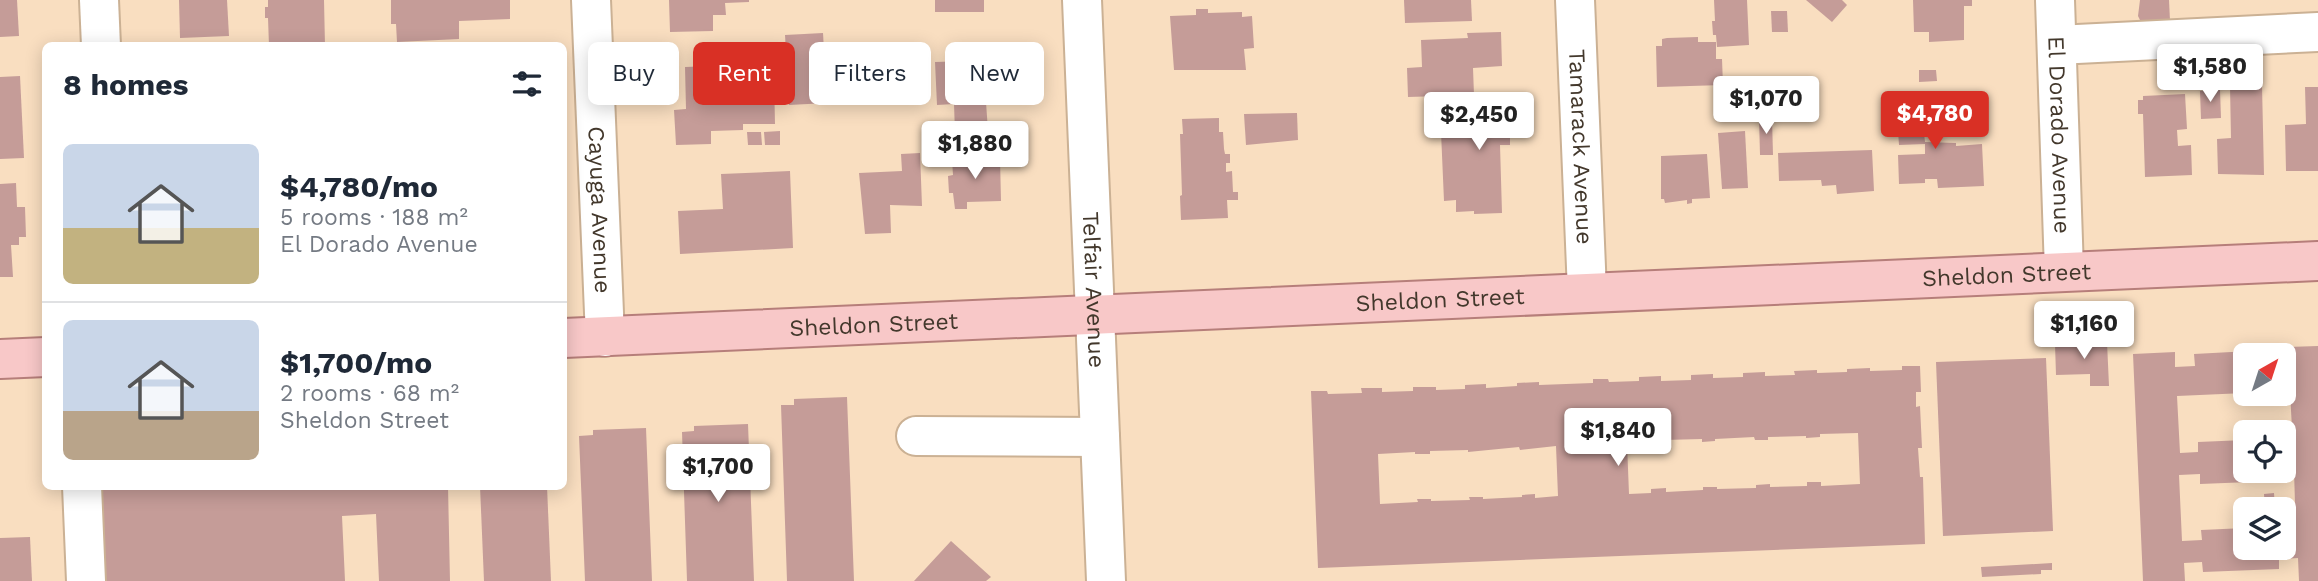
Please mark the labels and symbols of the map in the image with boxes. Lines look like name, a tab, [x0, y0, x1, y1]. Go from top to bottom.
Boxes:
street label: El Dorado Avenue	[2042, 36, 2076, 234]
pin: $1,580	[2153, 44, 2267, 104]
street label: Tamarack Avenue	[1563, 49, 1598, 245]
pin: $1,070	[1709, 76, 1823, 136]
pin: $2,450	[1422, 92, 1536, 152]
pin: $4,780	[1878, 92, 1992, 151]
pin: $1,880	[918, 122, 1032, 181]
street label: Cayuga Avenue	[582, 126, 616, 294]
street label: Telfair Avenue	[1077, 211, 1110, 368]
street label: Sheldon Street	[1922, 258, 2092, 292]
street label: Sheldon Street	[1355, 283, 1526, 317]
pin: $1,160	[2027, 302, 2141, 361]
street label: Sheldon Street	[789, 308, 959, 342]
north arrow	[2233, 343, 2296, 406]
pin: $1,840	[1561, 408, 1675, 468]
pin: $1,700	[661, 444, 775, 504]

